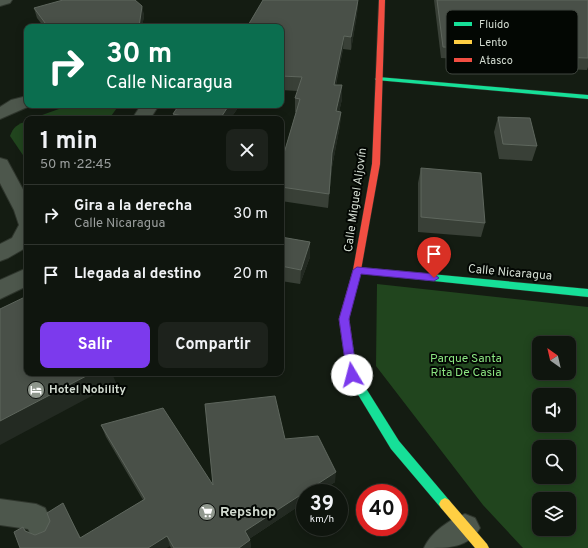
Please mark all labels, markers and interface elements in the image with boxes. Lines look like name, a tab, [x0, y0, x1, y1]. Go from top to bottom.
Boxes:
legend	[446, 10, 578, 74]
text: Fluido	[479, 18, 509, 32]
text: Lento	[479, 36, 507, 50]
text: 30 m	[106, 37, 172, 73]
icon: right	[40, 40, 92, 92]
text: Atasco	[479, 54, 513, 68]
text: Calle Nicaragua	[106, 72, 233, 95]
text: 1 min	[40, 127, 98, 157]
button: close	[226, 129, 268, 171]
street label: Calle Miguel Aljovín	[341, 147, 371, 253]
text: 50 m · 22:45	[40, 157, 112, 173]
text: Gira a la derecha	[74, 197, 192, 216]
icon: right	[40, 204, 62, 226]
text: 30 m	[233, 205, 268, 224]
text: Calle Nicaragua	[74, 216, 165, 232]
pin	[417, 237, 451, 278]
icon: arrive	[423, 243, 445, 265]
street label: Calle Nicaragua	[467, 261, 553, 285]
icon: arrive	[40, 264, 62, 286]
text: Llegada al destino	[74, 265, 201, 284]
text: 20 m	[233, 265, 268, 284]
button: Salir	[40, 322, 150, 368]
button: Compartir	[158, 322, 268, 368]
north arrow	[532, 336, 576, 380]
map controls	[532, 336, 576, 536]
park label: Parque Santa Rita De Casia	[430, 351, 502, 381]
position arrow	[331, 354, 373, 396]
hotel icon: Hotel Nobility	[26, 380, 46, 400]
place label: Hotel Nobility	[49, 382, 126, 398]
button: sound	[532, 388, 576, 432]
button: search	[532, 440, 576, 484]
speed limit sign: 40	[356, 484, 408, 536]
text: 39	[310, 492, 334, 518]
button: layers	[532, 492, 576, 536]
supermarket icon: Repshop	[197, 502, 217, 522]
place label: Repshop	[220, 504, 276, 521]
text: km/h	[310, 513, 334, 526]

